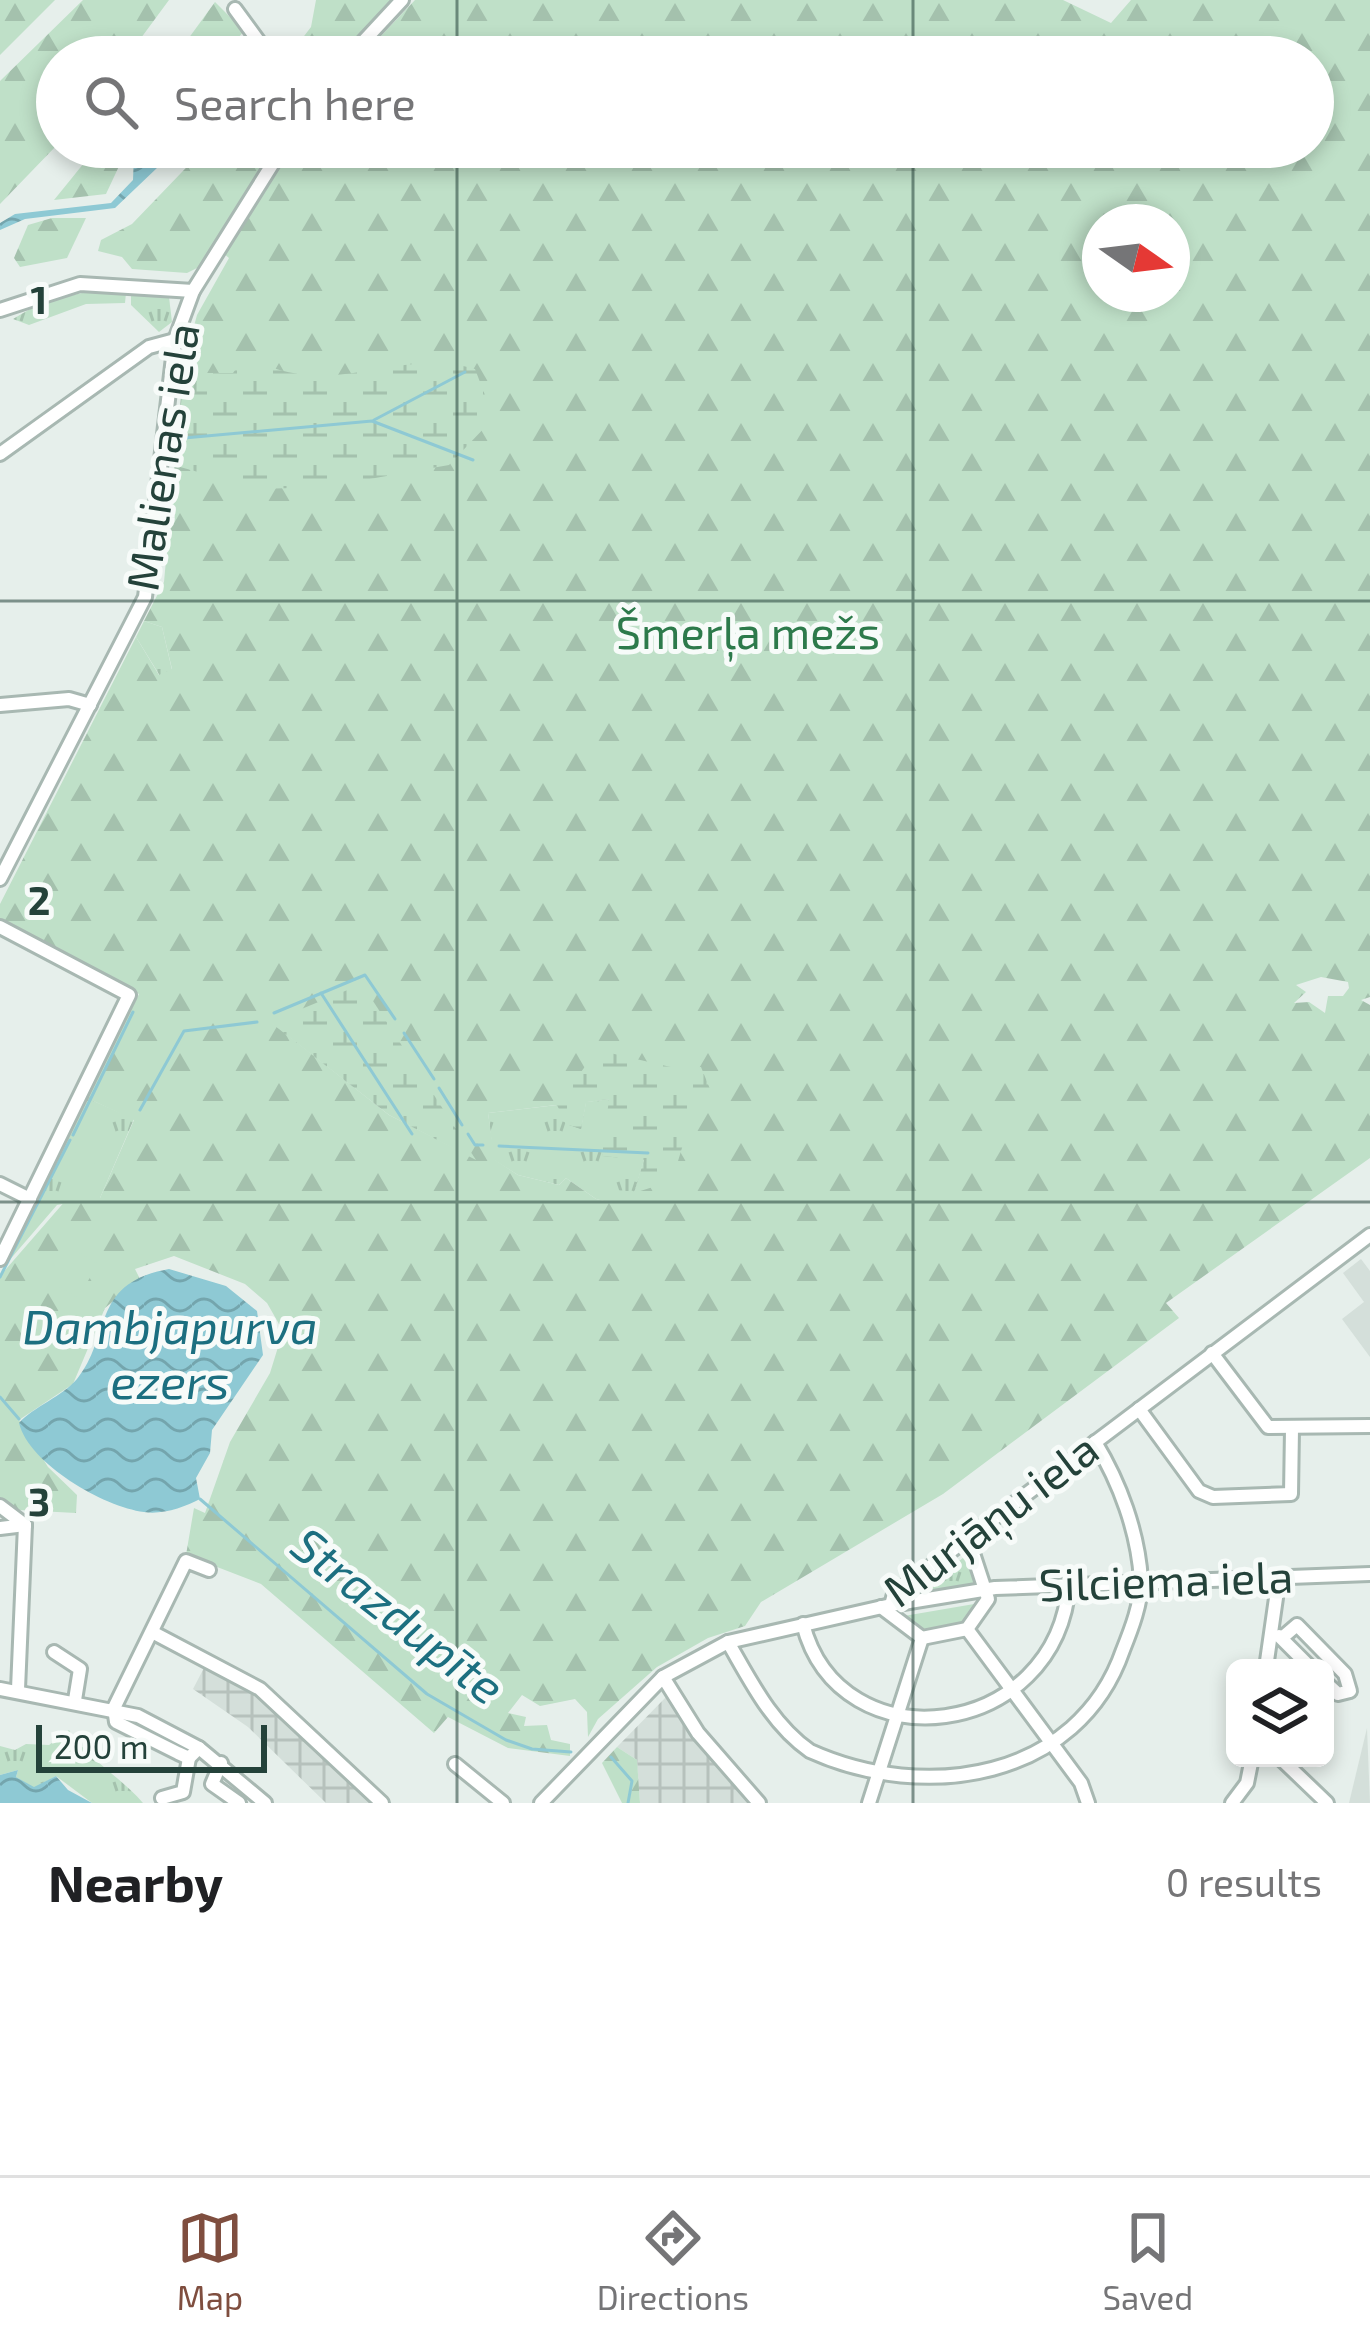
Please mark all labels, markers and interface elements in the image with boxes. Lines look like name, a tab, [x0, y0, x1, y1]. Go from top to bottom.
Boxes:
search box	[36, 36, 1334, 168]
icon: search	[78, 69, 144, 135]
text: Search here	[174, 75, 416, 129]
north arrow	[1082, 204, 1190, 312]
text: 1	[31, 275, 47, 322]
street label: Malienas iela	[113, 319, 209, 594]
park label: Šmerļa mežs	[616, 604, 880, 662]
text: 2	[28, 876, 50, 923]
water label: Dambjapurva ezers	[23, 1296, 317, 1409]
street label: Murjāņu iela	[872, 1420, 1110, 1620]
text: 3	[28, 1477, 50, 1524]
water label: Strazdupīte	[282, 1514, 517, 1715]
street label: Silciema iela	[1038, 1548, 1294, 1610]
map controls	[1226, 1659, 1334, 1767]
button: layers	[1226, 1659, 1334, 1767]
scale bar	[36, 1719, 267, 1772]
text: 200 m	[54, 1726, 149, 1766]
text: Nearby	[48, 1851, 223, 1912]
text: 0 results	[1166, 1858, 1322, 1905]
tab: Map	[177, 2205, 243, 2317]
tab: Directions	[597, 2205, 749, 2317]
tab: Saved	[1103, 2205, 1193, 2317]

